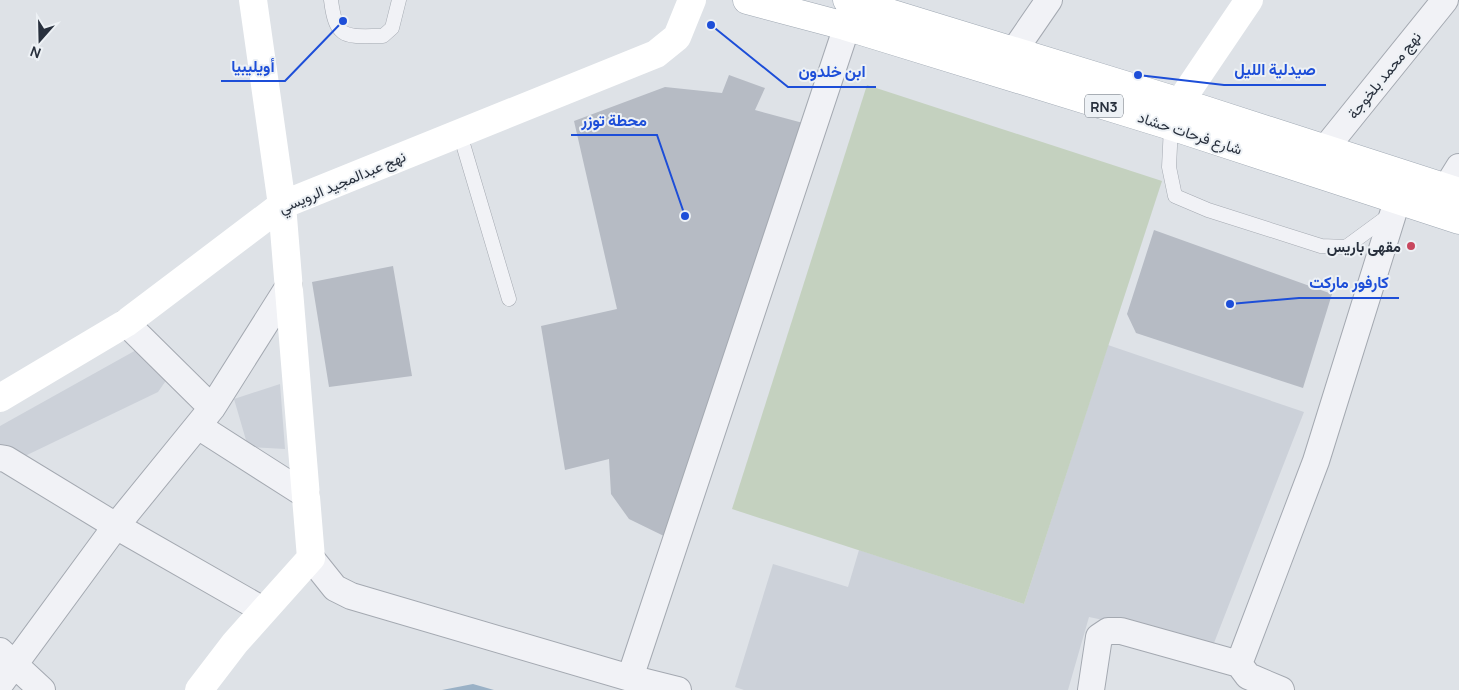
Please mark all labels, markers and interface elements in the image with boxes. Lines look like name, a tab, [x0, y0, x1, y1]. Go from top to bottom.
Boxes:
north arrow	[15, 15, 65, 65]
street label: نهج محمد بلخوجة	[1342, 27, 1427, 124]
text: N	[27, 42, 43, 63]
callout: أويليبيا	[221, 50, 285, 81]
callout: صيدلية الليل	[1224, 54, 1326, 85]
text: أويليبيا	[231, 55, 275, 77]
callout: ابن خلدون	[788, 56, 876, 87]
text: صيدلية الليل	[1234, 58, 1316, 80]
text: ابن خلدون	[798, 60, 866, 82]
road number: RN3	[1085, 94, 1123, 118]
callout: محطة توزر	[571, 104, 657, 135]
street label: شارع فرحات حشاد	[1135, 106, 1245, 161]
text: محطة توزر	[580, 109, 647, 131]
street label: نهج عبدالمجيد الرويسي	[275, 146, 410, 221]
place label: مقهى باريس	[1327, 236, 1401, 257]
marker: مقهى باريس	[1405, 240, 1417, 252]
callout: كارفور ماركت	[1299, 267, 1399, 298]
text: كارفور ماركت	[1309, 271, 1389, 293]

